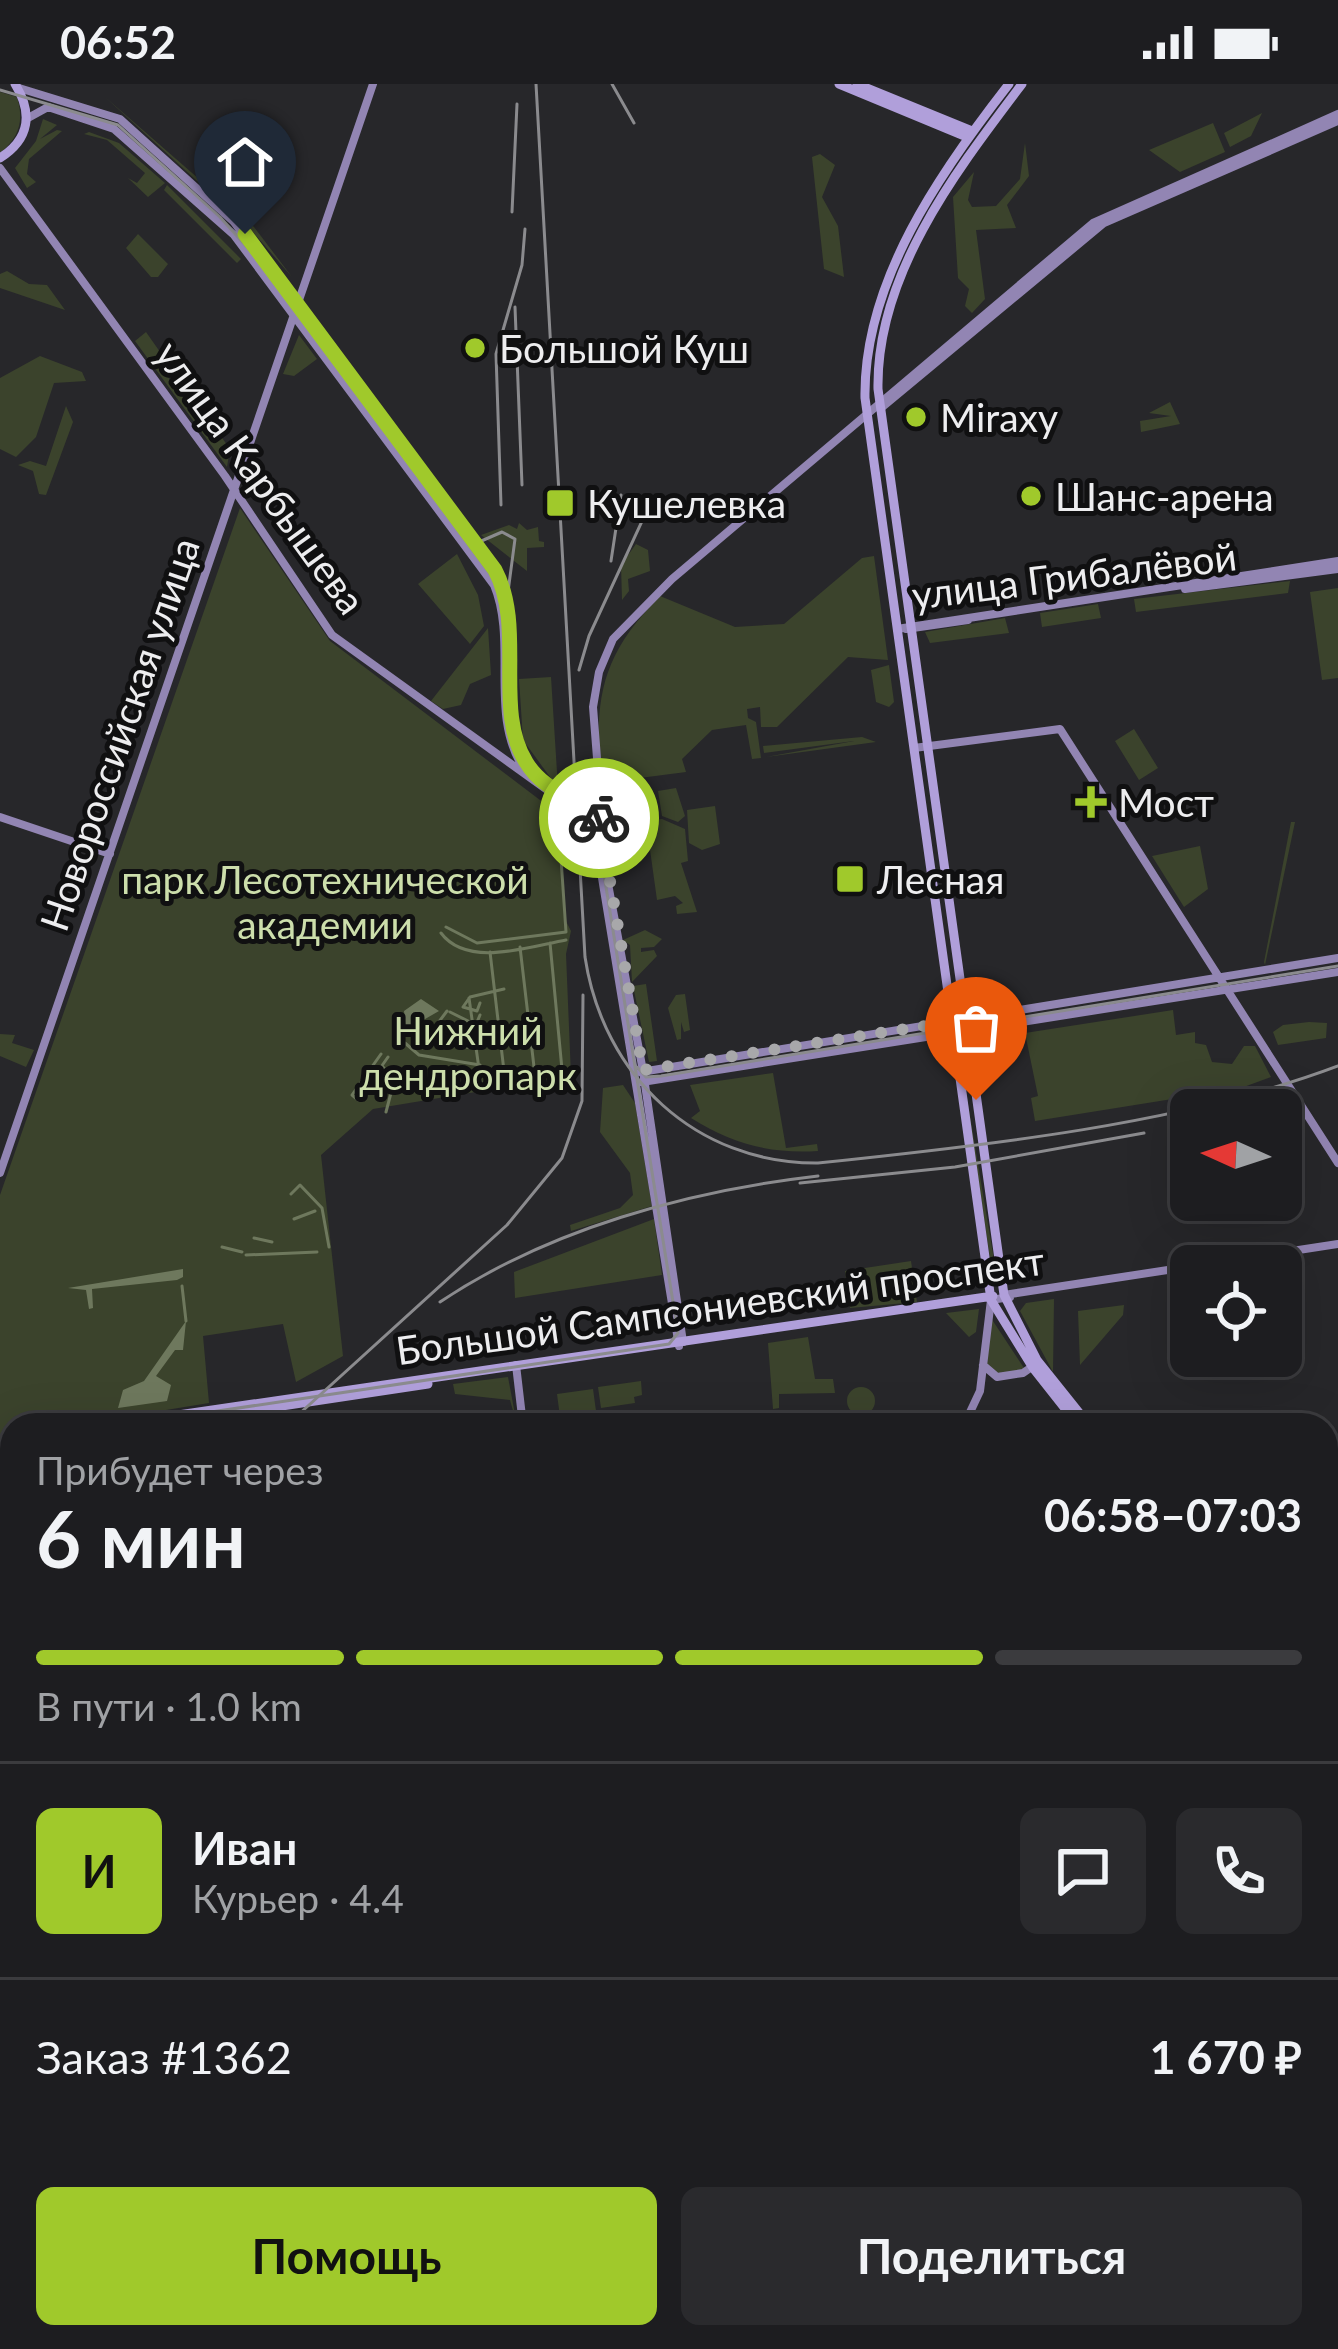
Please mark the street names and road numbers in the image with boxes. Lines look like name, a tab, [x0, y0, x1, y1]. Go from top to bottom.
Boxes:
street label: улица Карбышева	[147, 332, 375, 622]
street label: Новороссийская улица	[30, 532, 208, 936]
street label: улица Грибалёвой	[909, 532, 1239, 618]
street label: Большой Сампсониевский проспект	[393, 1237, 1047, 1373]

